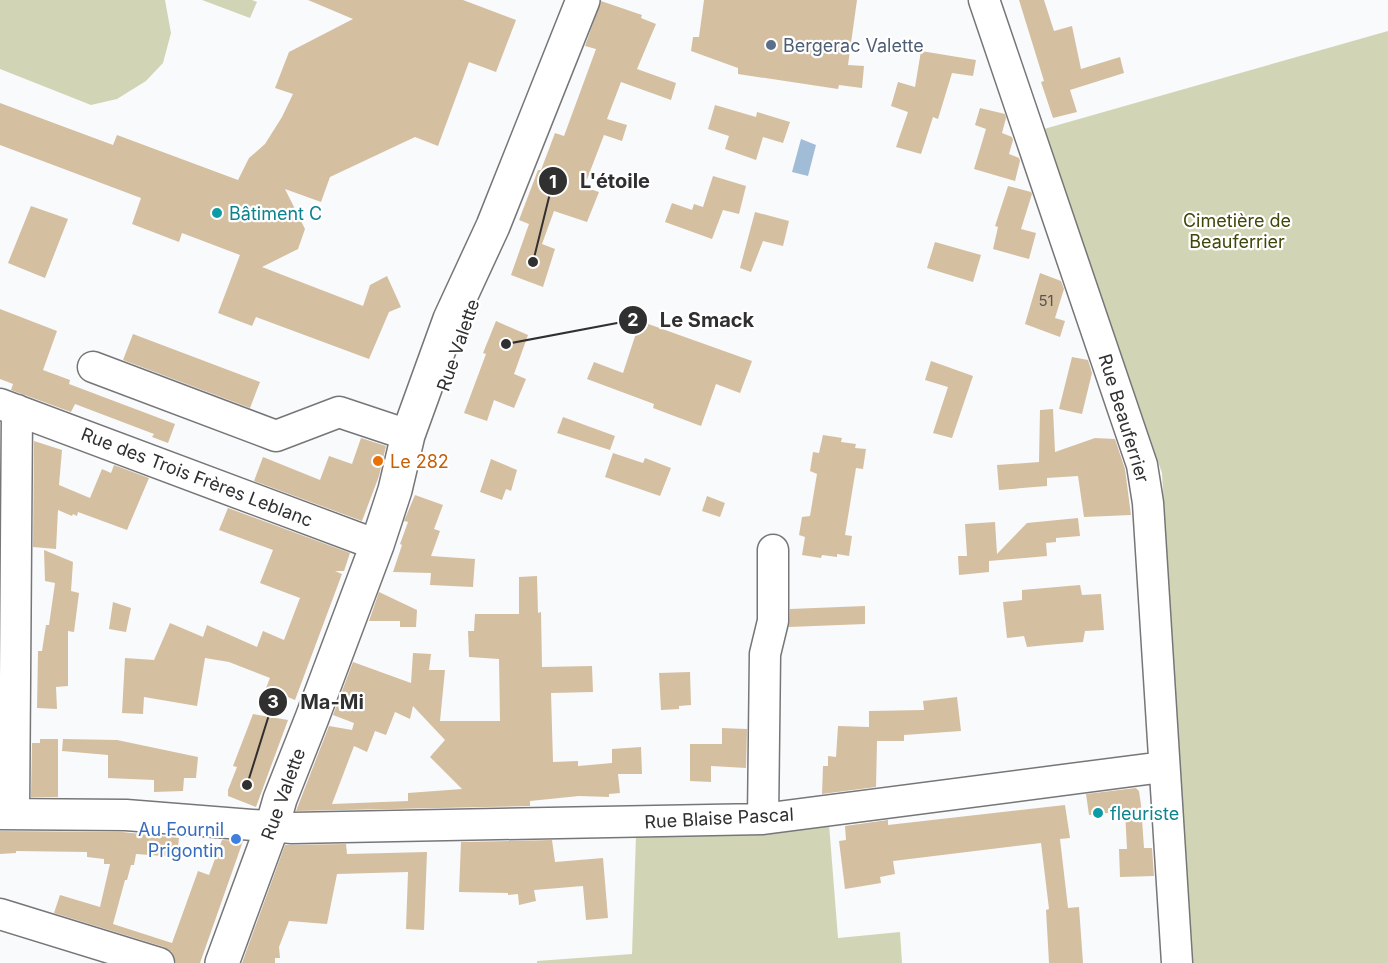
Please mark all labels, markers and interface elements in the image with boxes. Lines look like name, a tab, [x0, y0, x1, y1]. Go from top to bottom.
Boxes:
place label: Bergerac Valette	[783, 35, 924, 56]
marker: Bergerac Valette	[764, 38, 778, 52]
callout: L'étoile	[538, 162, 662, 200]
text: L'étoile	[580, 169, 650, 193]
text: 1	[549, 171, 557, 192]
place label: Bâtiment C	[229, 203, 322, 224]
marker: Bâtiment C	[210, 206, 224, 220]
park label: Cimetière de Beauferrier	[1183, 210, 1291, 252]
house number: 51	[1038, 291, 1054, 310]
street label: Rue Valette	[432, 296, 484, 394]
callout: Le Smack	[618, 301, 766, 339]
text: Le Smack	[660, 308, 755, 332]
text: 2	[627, 309, 639, 330]
street label: Rue Beauferrier	[1094, 351, 1154, 485]
street label: Rue des Trois Frères Leblanc	[78, 423, 316, 531]
place label: Le 282	[390, 451, 449, 472]
marker: Le 282	[371, 454, 385, 468]
callout: Ma-Mi	[258, 683, 376, 721]
text: Ma-Mi	[300, 690, 364, 714]
text: 3	[267, 691, 279, 712]
street label: Rue Valette	[257, 745, 309, 843]
place label: fleuriste	[1110, 803, 1179, 824]
street label: Rue Blaise Pascal	[644, 804, 794, 832]
marker: fleuriste	[1091, 806, 1105, 820]
place label: Au Fournil Prigontin	[138, 819, 224, 861]
marker: Au Fournil Prigontin	[229, 832, 243, 846]

